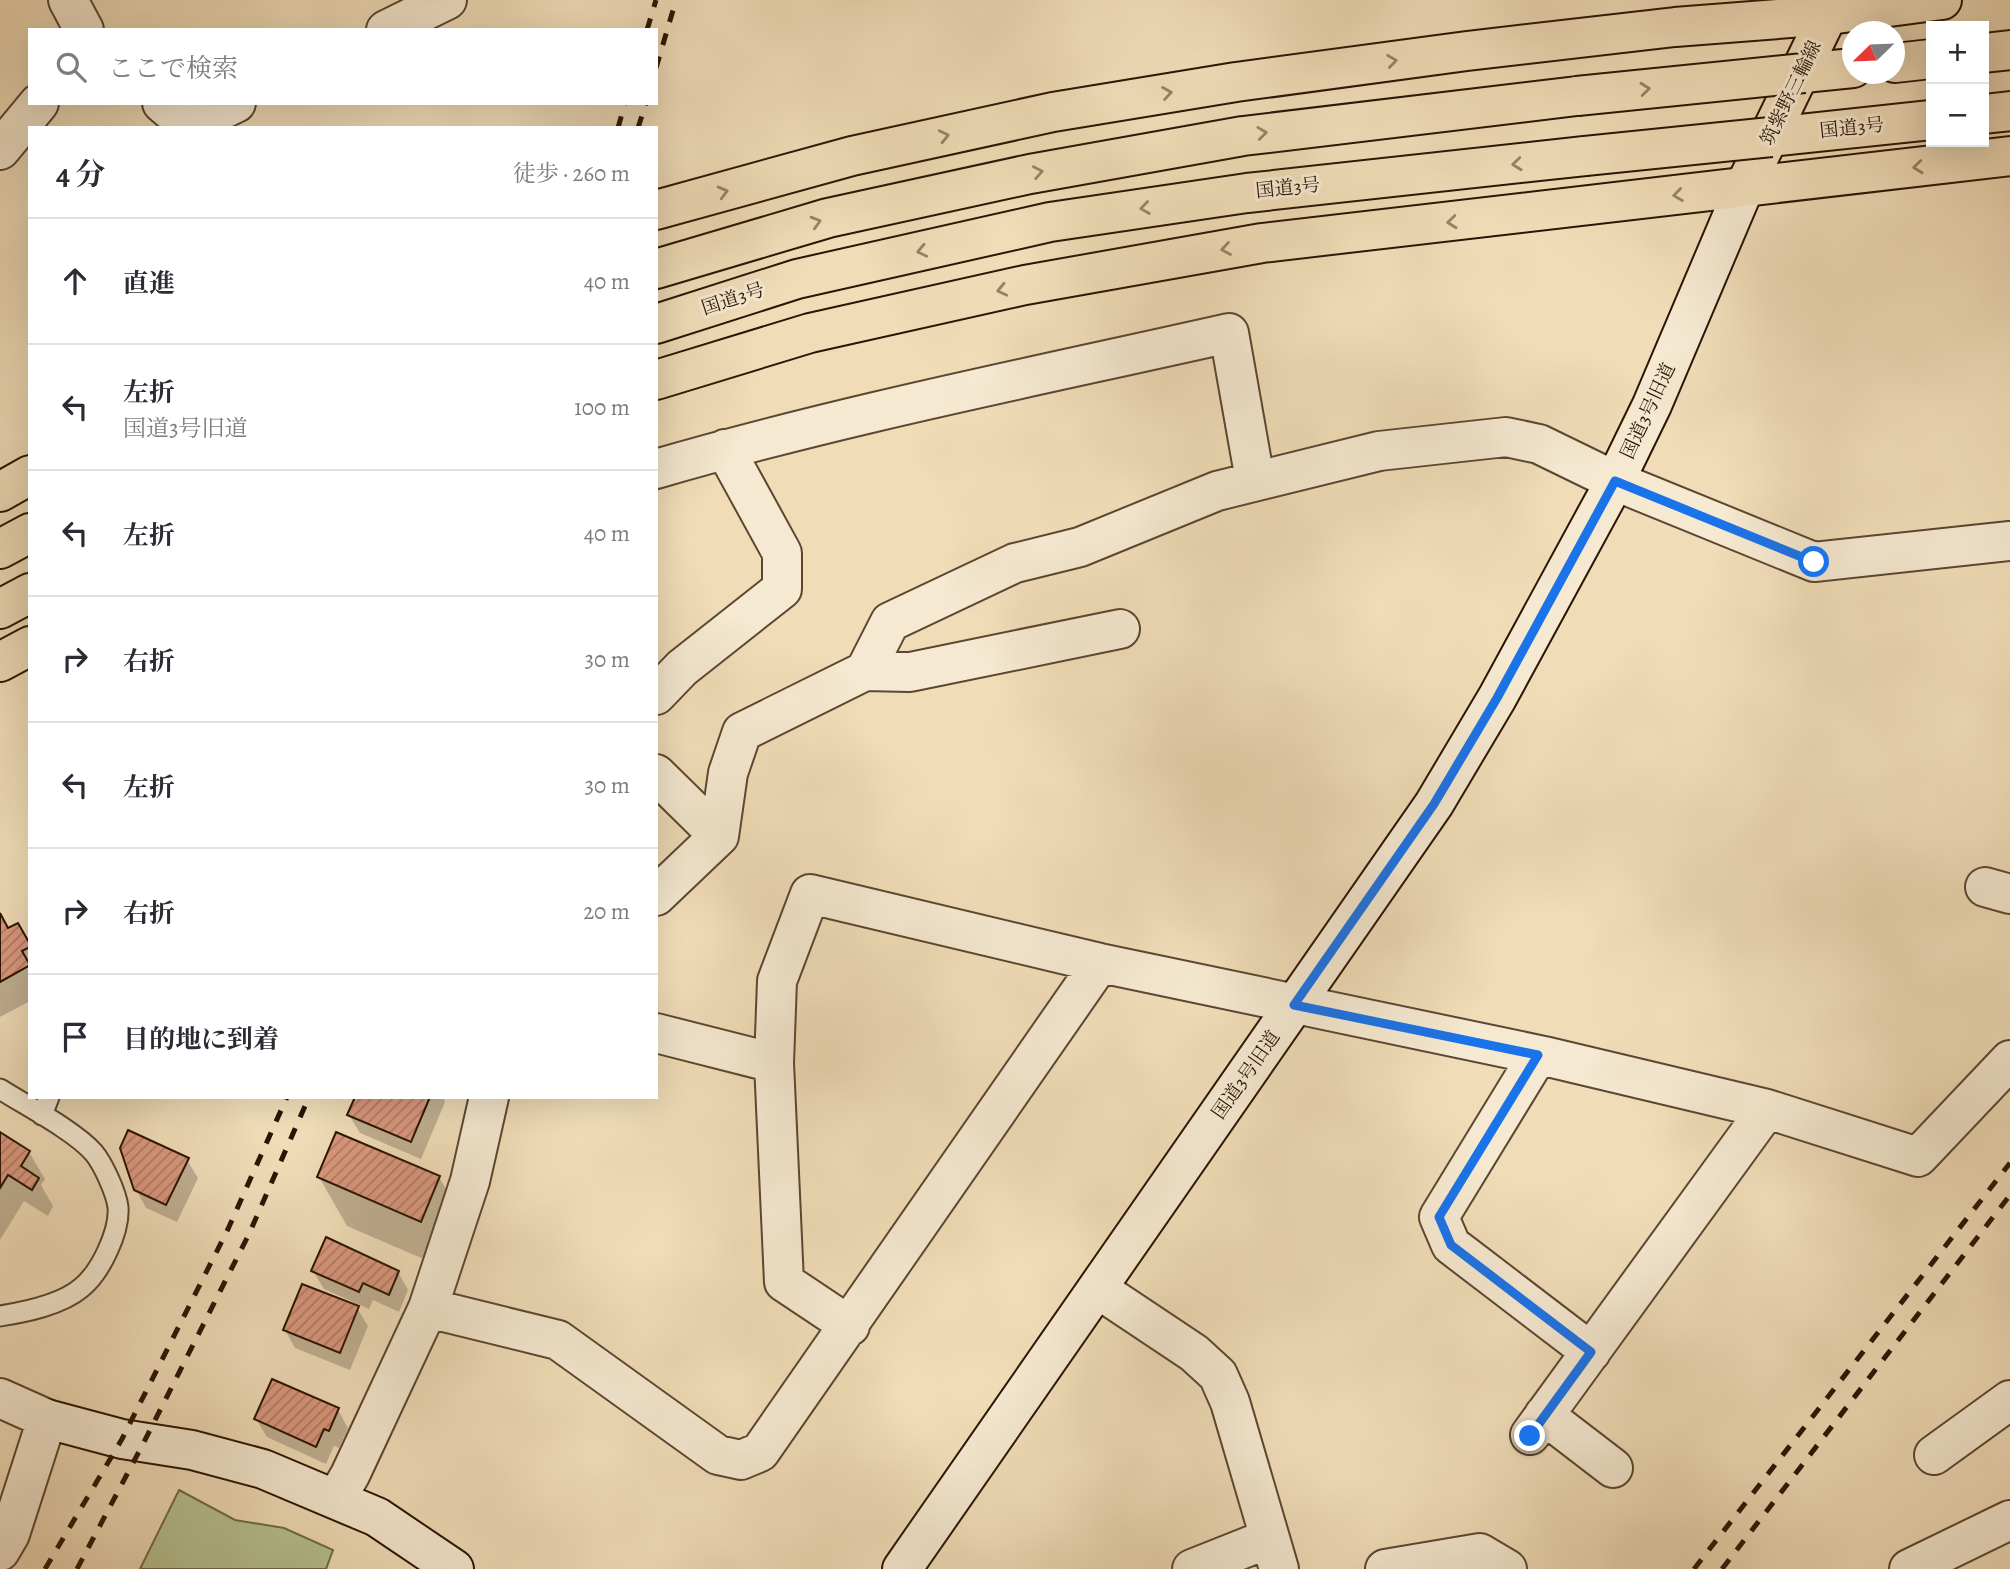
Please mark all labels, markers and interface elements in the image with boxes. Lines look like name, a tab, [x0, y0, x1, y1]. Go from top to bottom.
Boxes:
north arrow	[1842, 21, 1905, 84]
map controls	[1926, 21, 1989, 147]
button: +	[1926, 21, 1989, 84]
search box	[28, 28, 658, 105]
street label: 筑紫野三輪線	[1754, 36, 1828, 150]
icon: search	[52, 48, 90, 86]
text: ここで検索	[108, 51, 238, 86]
one-way arrow	[1387, 54, 1398, 69]
one-way arrow	[1640, 82, 1651, 97]
button: −	[1926, 84, 1989, 147]
one-way arrow	[1161, 86, 1173, 101]
street label: 国道3号	[1818, 112, 1886, 144]
one-way arrow	[1256, 126, 1268, 141]
one-way arrow	[938, 130, 950, 144]
text: 4 分	[56, 154, 105, 194]
one-way arrow	[1511, 156, 1523, 171]
text: 徒歩 · 260 m	[513, 158, 630, 189]
one-way arrow	[1912, 159, 1924, 174]
one-way arrow	[1032, 165, 1044, 180]
street label: 国道3号	[1254, 172, 1322, 204]
one-way arrow	[717, 185, 729, 200]
one-way arrow	[1672, 187, 1684, 202]
one-way arrow	[1140, 200, 1151, 215]
one-way arrow	[1446, 214, 1458, 229]
one-way arrow	[809, 216, 821, 231]
one-way arrow	[1220, 241, 1232, 256]
one-way arrow	[916, 242, 928, 257]
icon: ahead	[56, 262, 94, 300]
text: 直進	[123, 266, 175, 301]
text: 40 m	[584, 266, 630, 297]
street label: 国道3号	[698, 277, 768, 321]
one-way arrow	[996, 281, 1008, 296]
street label: 国道3号旧道	[1614, 359, 1682, 463]
text: 左折	[123, 375, 175, 410]
icon: left	[56, 388, 94, 426]
text: 100 m	[574, 392, 630, 423]
text: 国道3号旧道	[123, 413, 248, 444]
icon: left	[56, 514, 94, 552]
text: 左折	[123, 518, 175, 553]
text: 40 m	[584, 518, 630, 549]
route start	[1798, 546, 1829, 577]
icon: right	[56, 640, 94, 678]
text: 右折	[123, 644, 175, 679]
text: 30 m	[584, 644, 630, 675]
icon: left	[56, 766, 94, 804]
text: 左折	[123, 770, 175, 805]
text: 30 m	[584, 770, 630, 801]
icon: right	[56, 892, 94, 930]
text: 右折	[123, 896, 175, 931]
text: 20 m	[583, 896, 630, 927]
icon: arrive	[56, 1018, 94, 1056]
text: 目的地に到着	[123, 1022, 279, 1057]
street label: 国道3号旧道	[1206, 1025, 1286, 1125]
route end	[1514, 1420, 1545, 1451]

